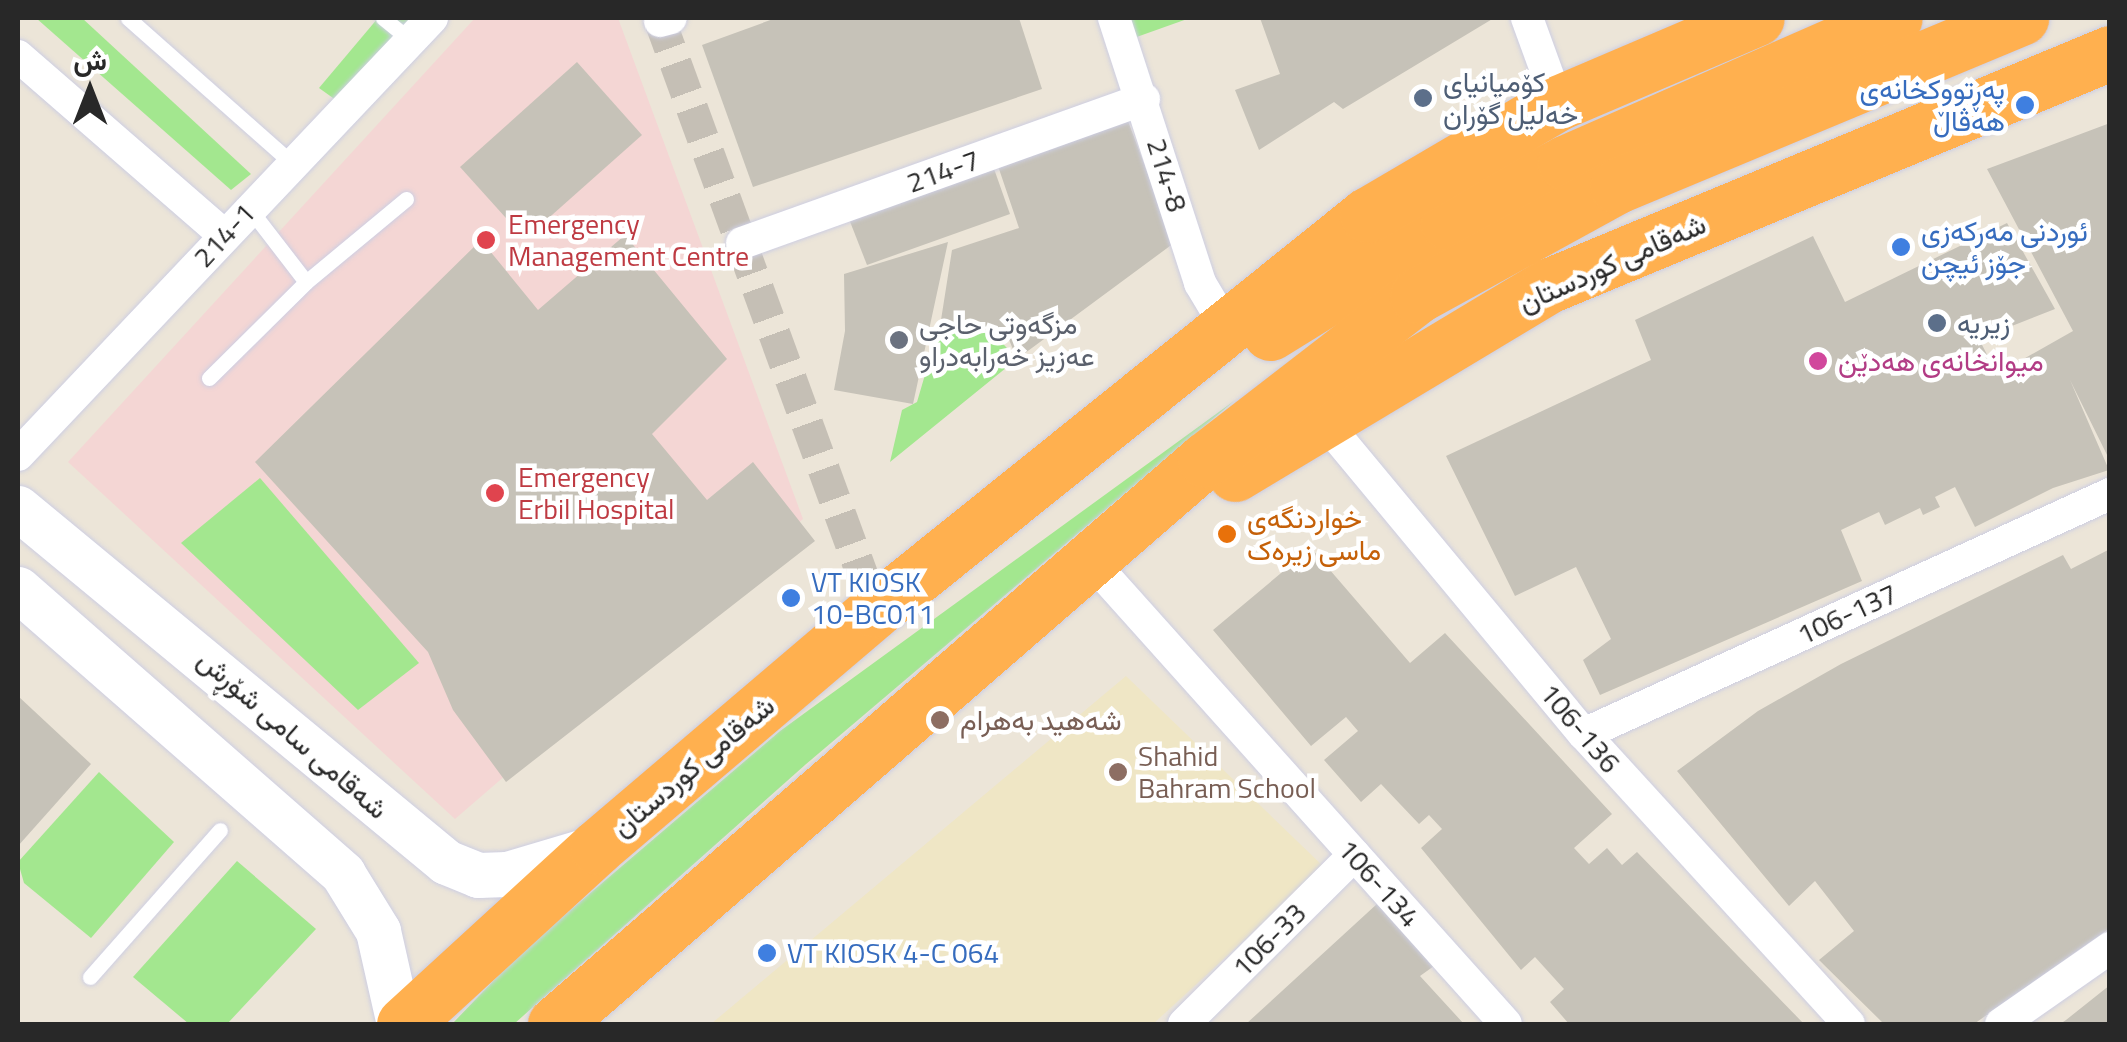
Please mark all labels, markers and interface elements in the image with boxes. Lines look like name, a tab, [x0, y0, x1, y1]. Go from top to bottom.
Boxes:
text: ش	[73, 38, 107, 81]
north arrow	[40, 40, 140, 140]
place label: کۆمپانیای خەلیل گۆران	[1443, 65, 1578, 131]
place label: پەڕتووکخانەی هەڤاڵ	[1860, 72, 2005, 138]
marker: کۆمپانیای خەلیل گۆران	[1412, 87, 1434, 109]
marker: پەڕتووکخانەی هەڤاڵ	[2014, 94, 2036, 116]
street label: 214-8	[1140, 134, 1194, 216]
street label: 214-7	[902, 142, 984, 200]
street label: 214-1	[186, 196, 262, 274]
place label: Emergency Management Centre	[508, 207, 749, 273]
street label: شەقامی کوردستان	[1513, 207, 1711, 319]
place label: ئوردنی مەرکەزی جۆز ئیچن	[1921, 214, 2088, 280]
marker: Emergency Management Centre	[473, 227, 499, 253]
marker: ئوردنی مەرکەزی جۆز ئیچن	[1890, 236, 1912, 258]
place label: زیریە	[1957, 306, 2010, 340]
place label: مزگەوتی حاجی عەزیز خەرابەدراو	[919, 307, 1095, 373]
marker: زیریە	[1926, 312, 1948, 334]
marker: مزگەوتی حاجی عەزیز خەرابەدراو	[888, 329, 910, 351]
place label: میوانخانەی هەدێن	[1838, 344, 2044, 378]
marker: میوانخانەی هەدێن	[1807, 350, 1829, 372]
place label: Emergency Erbil Hospital	[518, 460, 674, 526]
marker: Emergency Erbil Hospital	[482, 480, 508, 506]
place label: خواردنگەی ماسی زیرەک	[1247, 501, 1381, 567]
marker: خواردنگەی ماسی زیرەک	[1216, 523, 1238, 545]
place label: VT KIOSK 10-BC011	[811, 565, 934, 631]
street label: 106-137	[1792, 576, 1902, 652]
marker: VT KIOSK 10-BC011	[780, 587, 802, 609]
street label: شەقامی سامی شۆڕش	[191, 642, 395, 826]
street label: 106-136	[1533, 676, 1627, 780]
street label: شەقامی کوردستان	[605, 688, 781, 844]
place label: شەهید بەهرام	[960, 703, 1122, 737]
marker: شەهید بەهرام	[929, 709, 951, 731]
place label: Shahid Bahram School	[1138, 739, 1316, 805]
marker: Shahid Bahram School	[1107, 761, 1129, 783]
street label: 106-134	[1331, 832, 1427, 934]
street label: 106-33	[1225, 896, 1313, 984]
place label: VT KIOSK 4-C 064	[787, 936, 999, 970]
marker: VT KIOSK 4-C 064	[756, 942, 778, 964]

